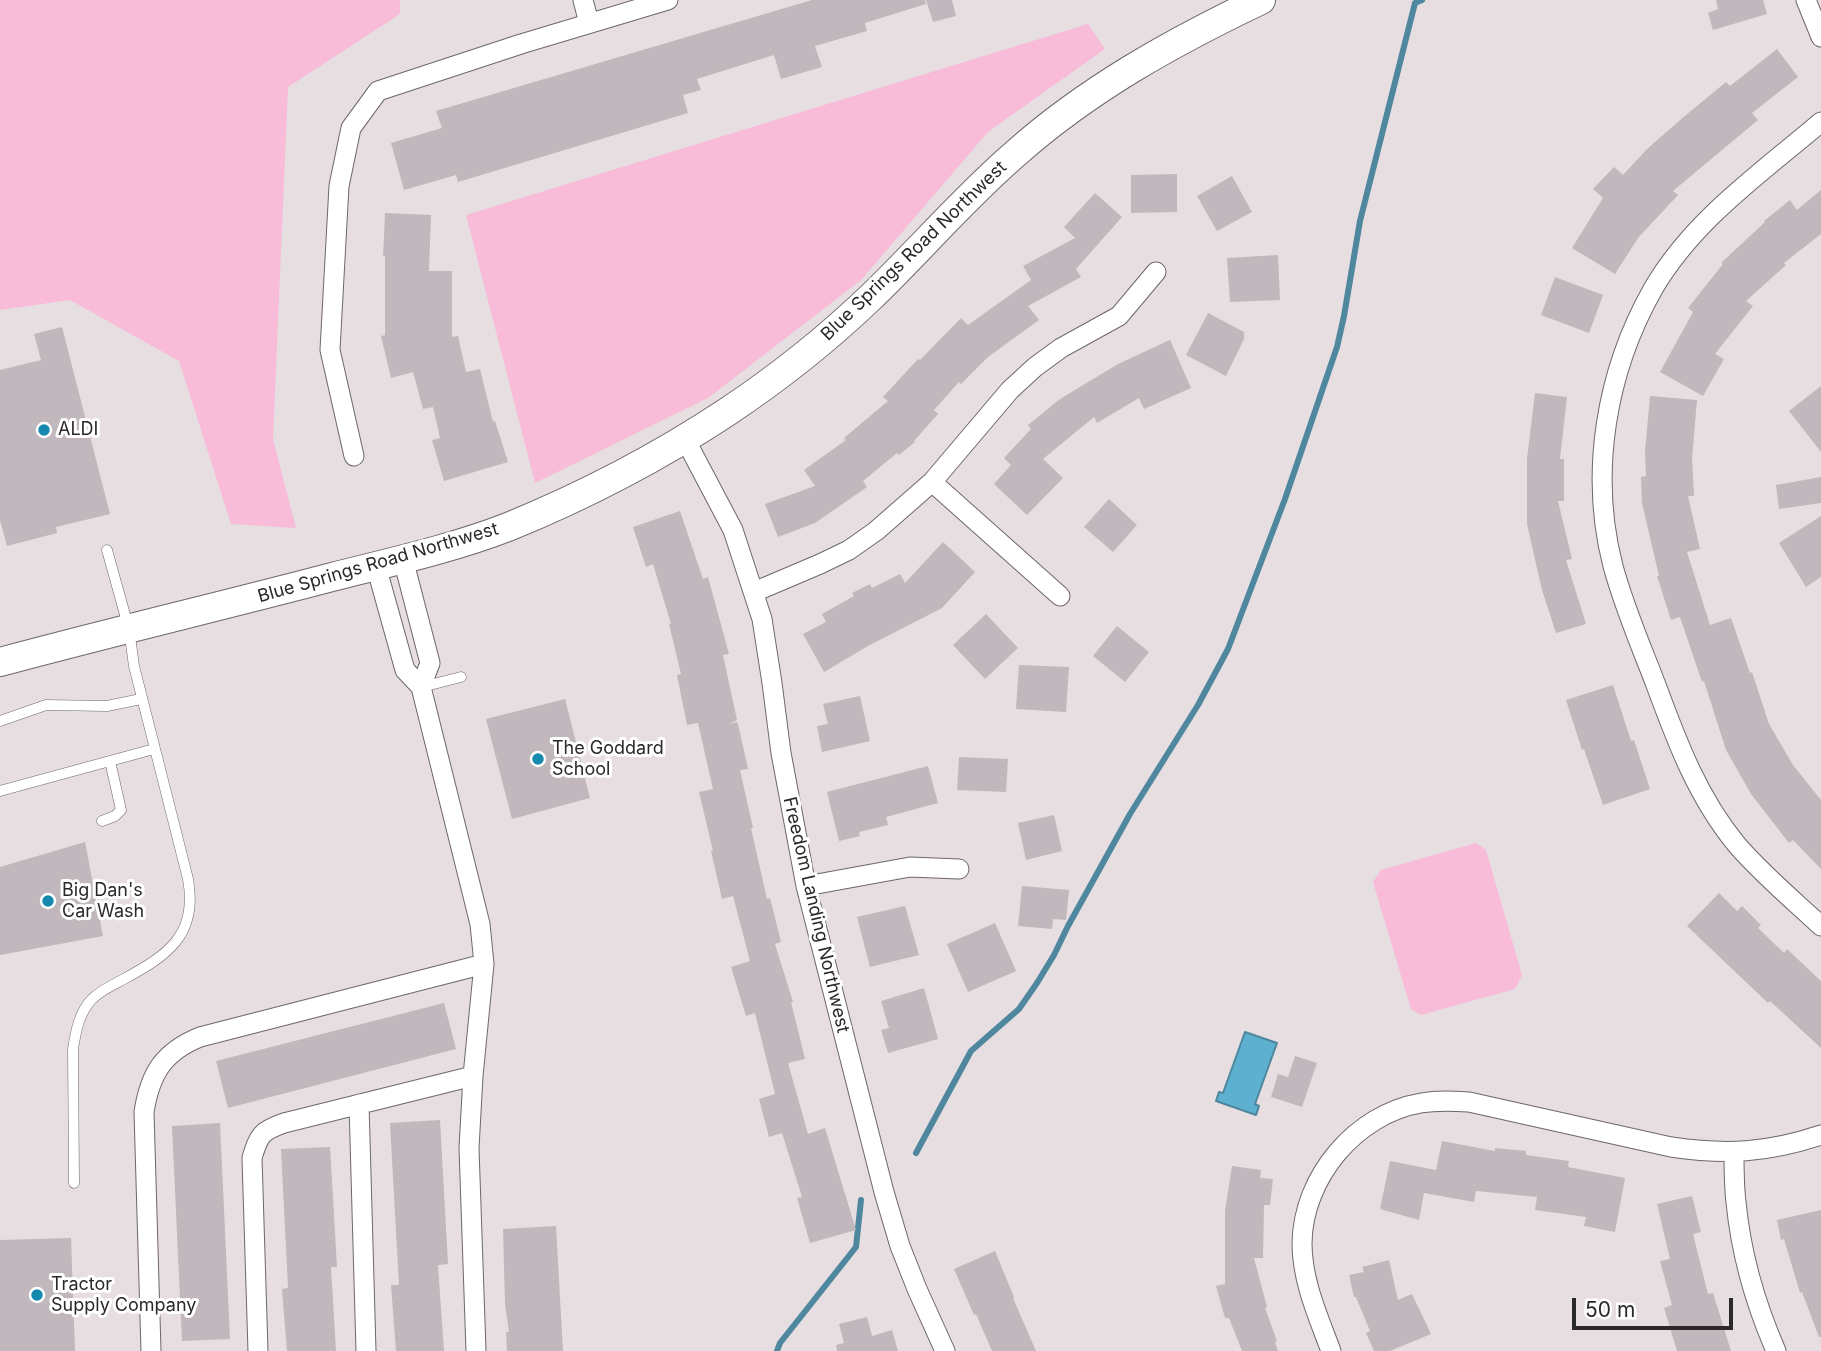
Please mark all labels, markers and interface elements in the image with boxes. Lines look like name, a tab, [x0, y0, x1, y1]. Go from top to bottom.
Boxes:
street label: Blue Springs Road Northwest	[817, 157, 1011, 345]
place label: ALDI	[58, 419, 98, 441]
marker: ALDI	[36, 422, 52, 438]
street label: Blue Springs Road Northwest	[255, 518, 501, 608]
place label: The Goddard School	[552, 738, 664, 780]
marker: The Goddard School	[530, 751, 546, 767]
street label: Freedom Landing Northwest	[778, 795, 854, 1035]
place label: Big Dan's Car Wash	[62, 880, 144, 922]
marker: Big Dan's Car Wash	[40, 893, 56, 909]
place label: Tractor Supply Company	[51, 1274, 196, 1316]
scale bar	[1576, 1284, 1737, 1328]
marker: Tractor Supply Company	[29, 1287, 45, 1303]
text: 50 m	[1585, 1297, 1635, 1322]

